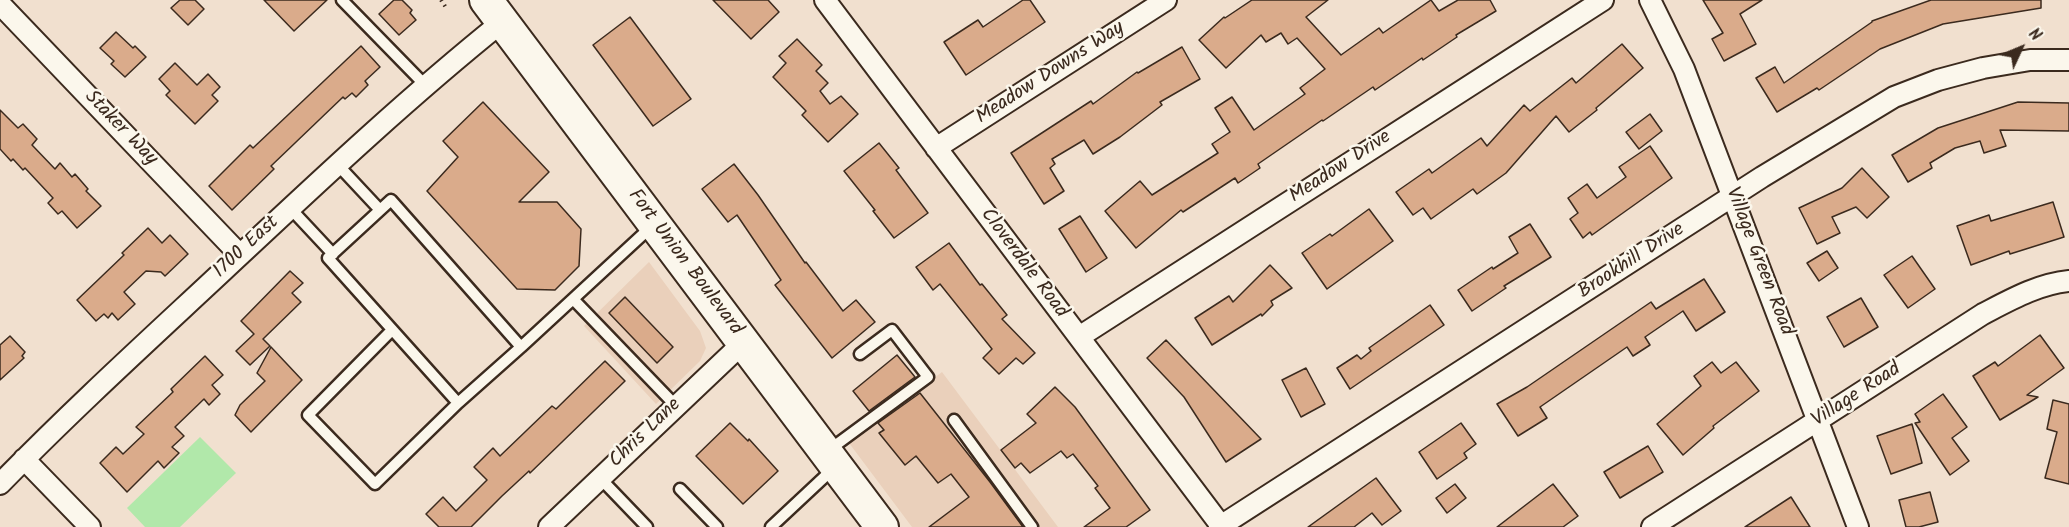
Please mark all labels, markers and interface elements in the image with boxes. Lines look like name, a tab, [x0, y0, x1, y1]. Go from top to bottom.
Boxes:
street label: Meadow Downs Way	[972, 17, 1130, 131]
north arrow	[1991, 18, 2051, 78]
text: N	[2022, 23, 2047, 47]
street label: Staker Way	[78, 86, 162, 172]
street label: Meadow Drive	[1286, 126, 1396, 210]
street label: Fort Union Boulevard	[621, 185, 747, 341]
street label: Village Green Road	[1719, 185, 1797, 339]
street label: Cloverdale Road	[974, 204, 1072, 324]
street label: 1700 East	[209, 212, 285, 284]
street label: Brookhill Drive	[1574, 219, 1690, 305]
street label: Village Road	[1808, 358, 1906, 434]
street label: Chris Lane	[605, 394, 687, 474]

